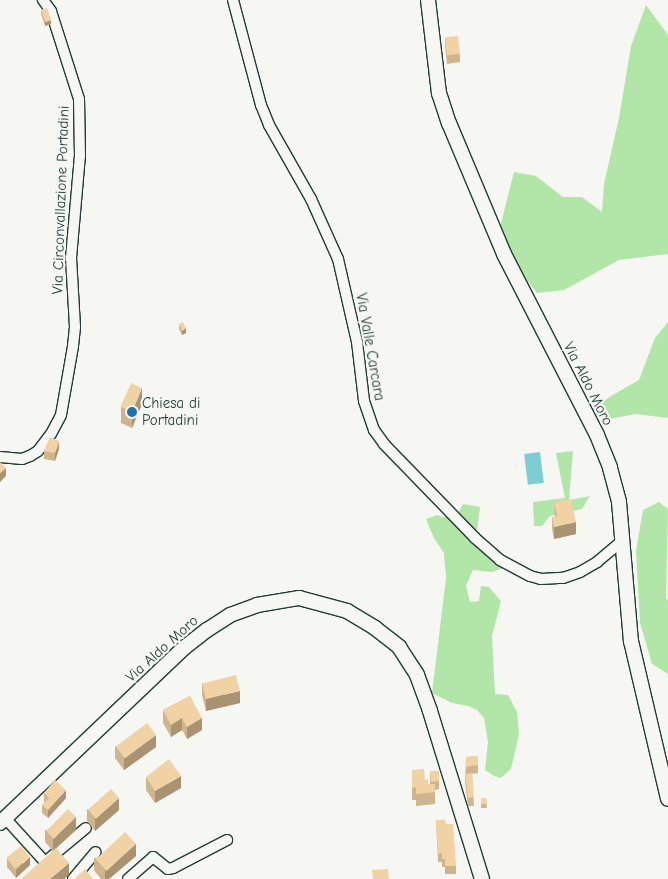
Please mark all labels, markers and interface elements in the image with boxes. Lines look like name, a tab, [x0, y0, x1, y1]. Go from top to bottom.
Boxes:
street label: Via Circonvallazione Portadini	[49, 105, 73, 295]
street label: Via Valle Carcara	[352, 292, 388, 402]
street label: Via Aldo Moro	[559, 339, 617, 429]
place label: Chiesa di Portadini	[142, 394, 200, 429]
marker: Chiesa di Portadini	[126, 406, 138, 418]
street label: Via Aldo Moro	[122, 612, 202, 686]

